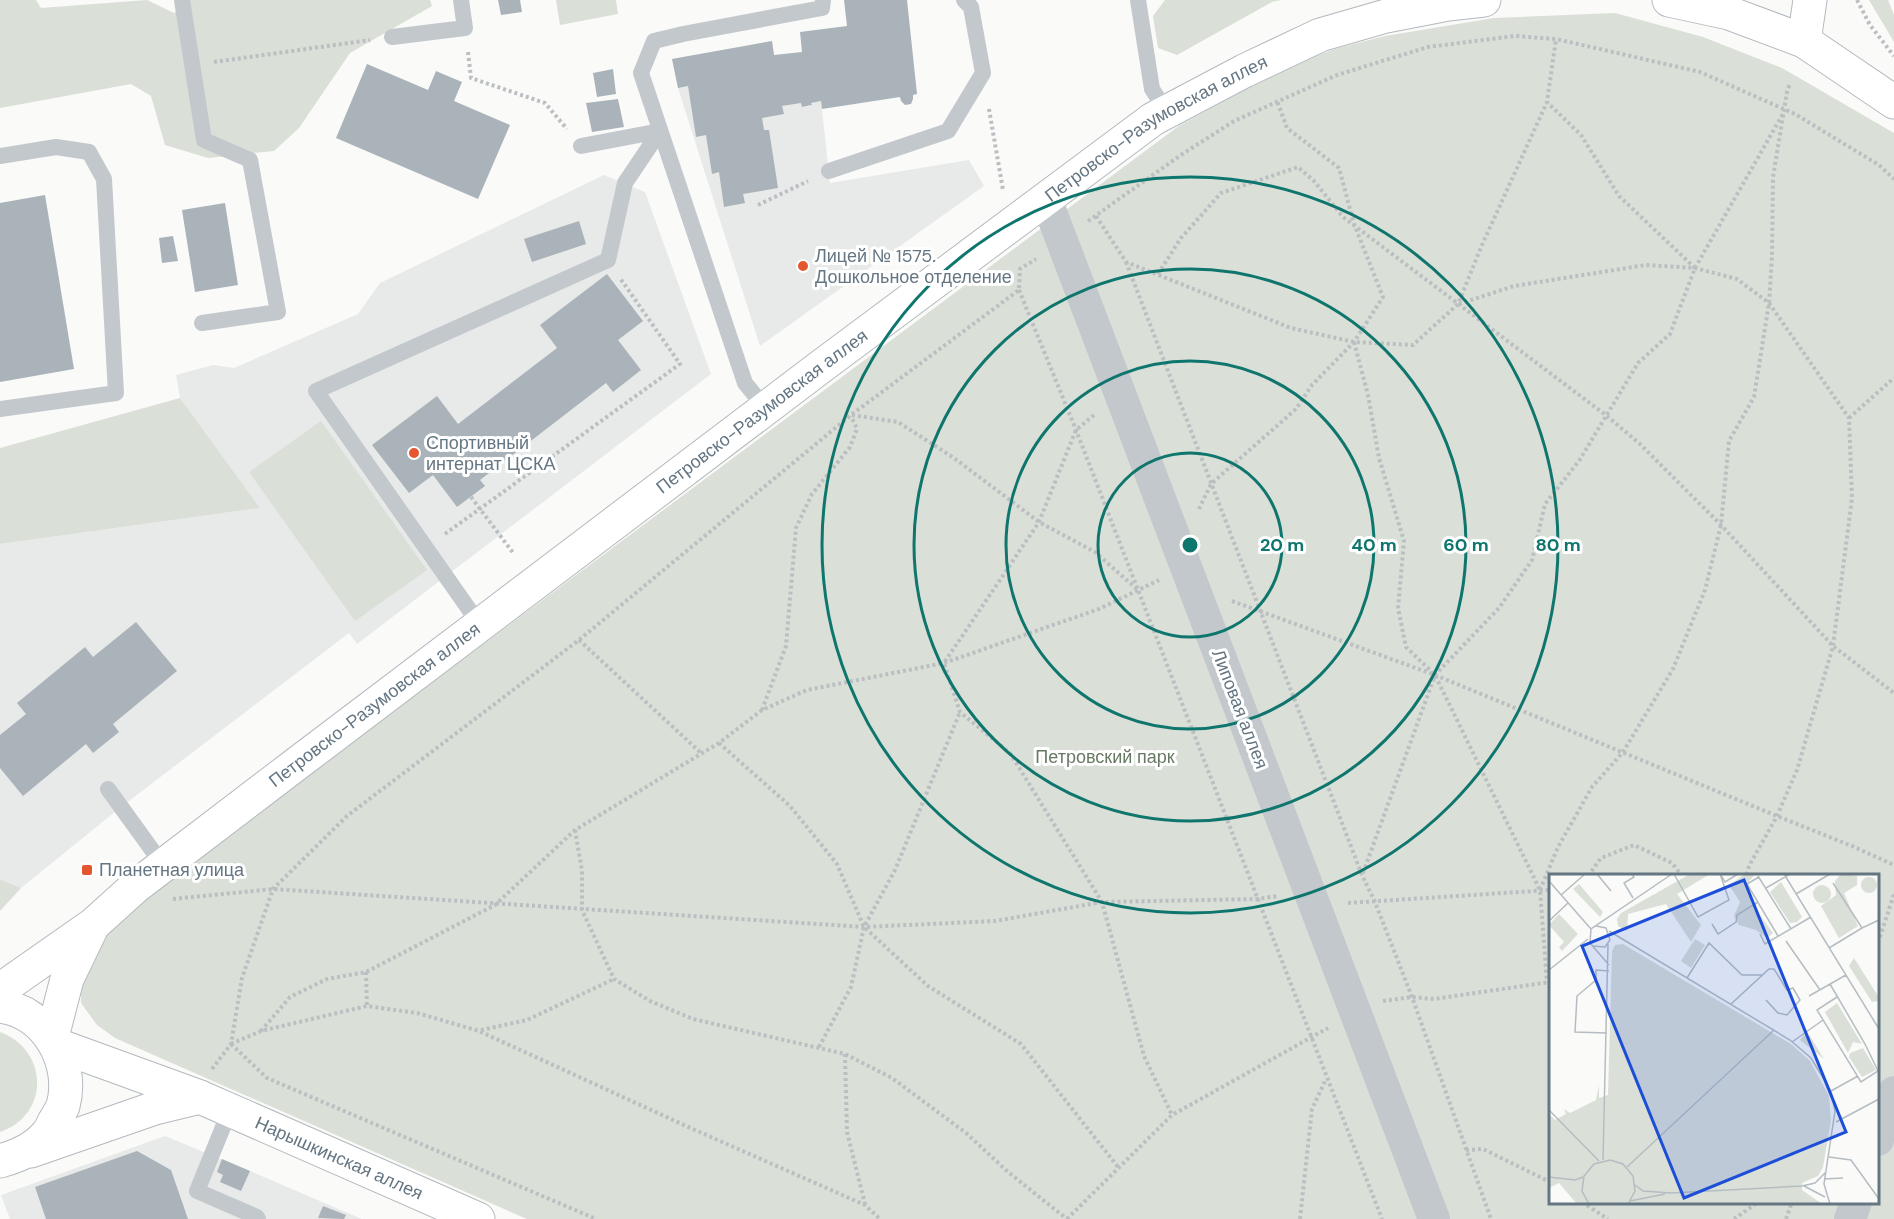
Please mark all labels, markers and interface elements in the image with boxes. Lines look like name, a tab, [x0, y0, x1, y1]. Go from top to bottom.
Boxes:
street label: Петровско-Разумовская аллея	[1040, 50, 1271, 208]
place label: Лицей № 1575. Дошкольное отделение	[815, 244, 1012, 289]
marker: Лицей № 1575. Дошкольное отделение	[796, 259, 810, 273]
street label: Петровско-Разумовская аллея	[651, 324, 873, 499]
place label: Спортивный интернат ЦСКА	[426, 431, 555, 476]
marker: Спортивный интернат ЦСКА	[407, 446, 421, 460]
text: 20 m	[1260, 533, 1304, 557]
text: 40 m	[1351, 533, 1397, 557]
text: 60 m	[1443, 533, 1489, 557]
text: 80 m	[1535, 533, 1581, 557]
centre of rings	[1180, 535, 1200, 555]
street label: Петровско-Разумовская аллея	[264, 617, 485, 793]
street label: Липовая аллея	[1206, 646, 1274, 772]
park label: Петровский парк	[1035, 745, 1175, 769]
place label: Планетная улица	[99, 858, 245, 882]
marker: Планетная улица	[80, 863, 94, 877]
inset map	[1549, 874, 1879, 1204]
street label: Нарышкинская аллея	[251, 1111, 427, 1205]

